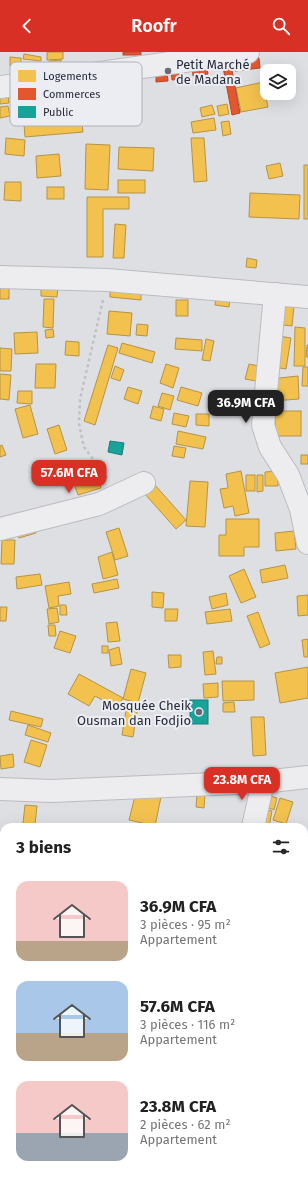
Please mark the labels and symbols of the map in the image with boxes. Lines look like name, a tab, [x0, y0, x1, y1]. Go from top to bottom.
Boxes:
place label: Petit Marché de Madana	[176, 57, 249, 87]
legend	[10, 62, 142, 126]
marker: Petit Marché de Madana	[163, 66, 173, 76]
text: Logements	[43, 70, 97, 83]
text: Commerces	[43, 88, 100, 101]
text: Public	[43, 106, 74, 119]
pin: 36.9M CFA	[200, 390, 292, 424]
pin: 57.6M CFA	[23, 460, 115, 494]
place label: Mosquée Cheik Ousman dan Fodjio	[77, 698, 191, 728]
marker: Mosquée Cheik Ousman dan Fodjio	[194, 707, 204, 717]
pin: 23.8M CFA	[196, 767, 288, 801]

